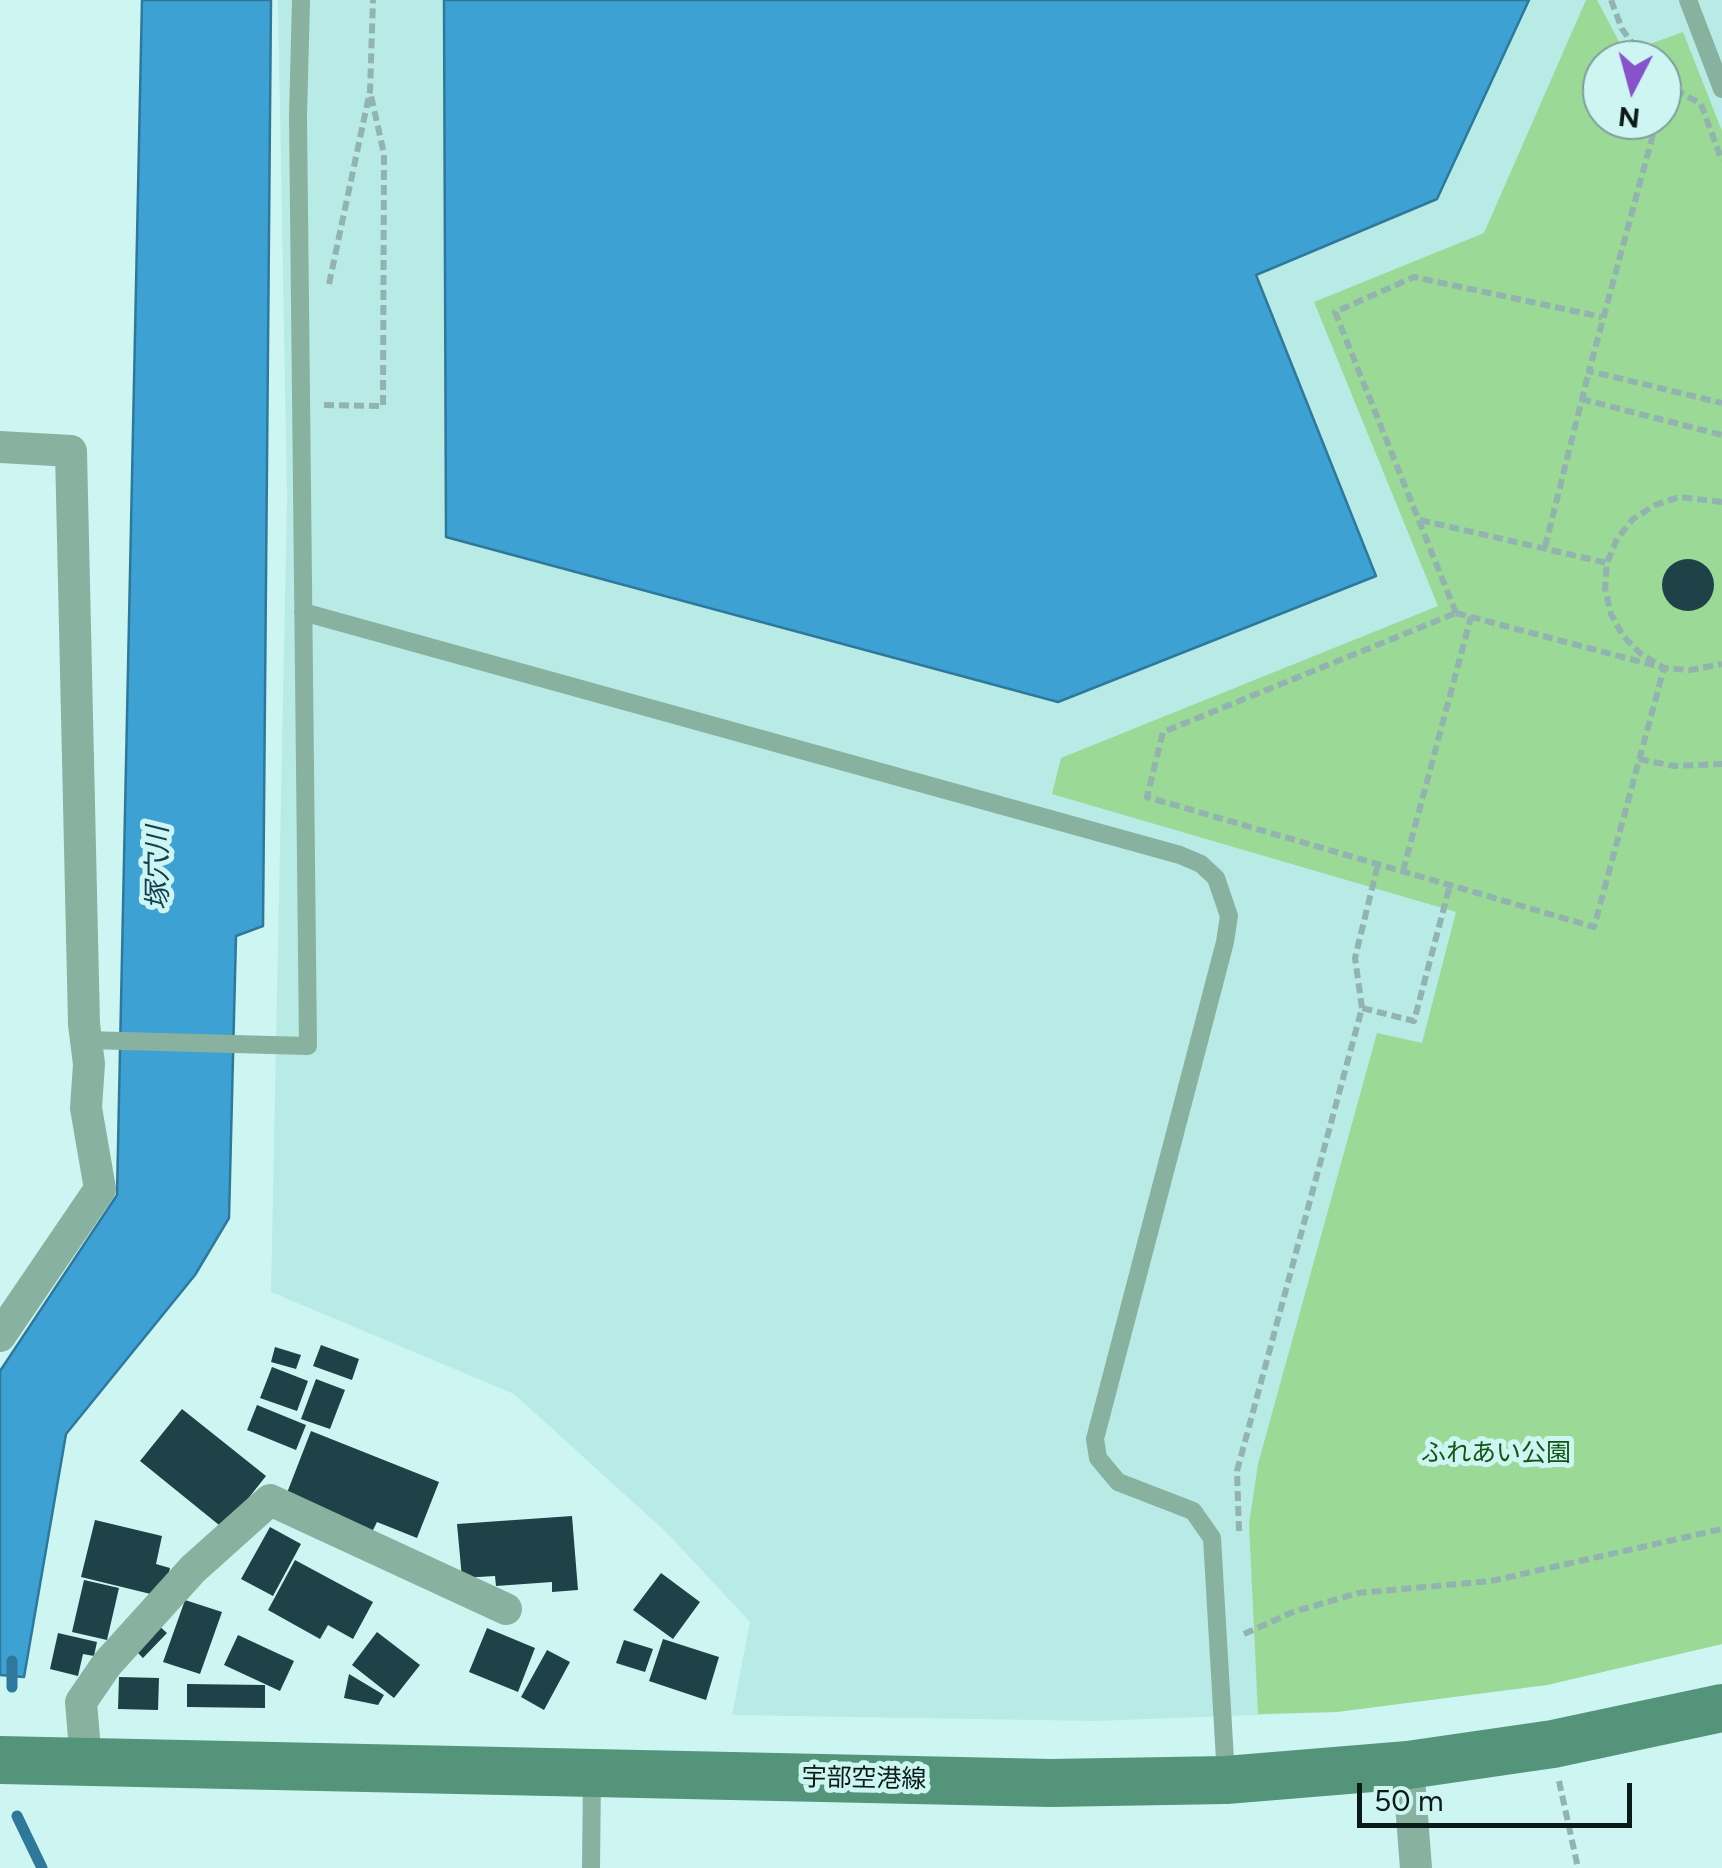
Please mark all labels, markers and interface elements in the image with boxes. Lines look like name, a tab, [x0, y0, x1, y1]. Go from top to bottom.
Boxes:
north arrow	[1582, 40, 1682, 140]
text: N	[1617, 100, 1642, 136]
water label: 塚穴川	[142, 826, 176, 910]
park label: ふれあい公園	[1421, 1439, 1571, 1469]
street label: 宇部空港線	[801, 1763, 927, 1795]
scale bar	[1362, 1763, 1637, 1825]
text: 50 m	[1374, 1782, 1443, 1819]

